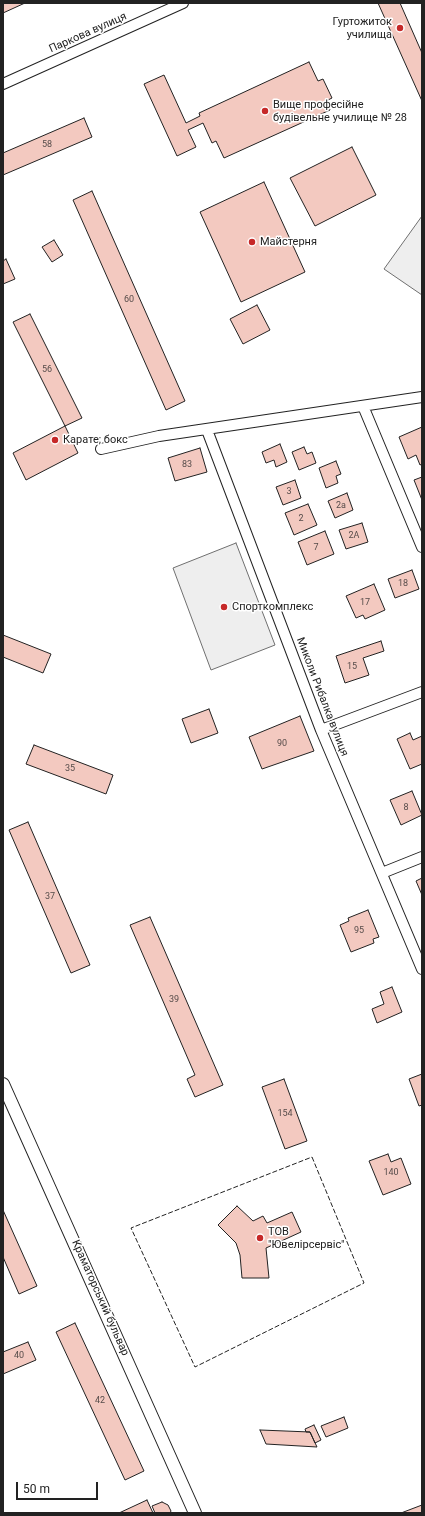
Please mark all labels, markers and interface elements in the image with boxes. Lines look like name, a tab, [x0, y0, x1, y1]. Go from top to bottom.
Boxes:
street label: Паркова вулиця	[47, 10, 129, 56]
place label: Гуртожиток училища	[332, 15, 392, 41]
marker: Гуртожиток училища	[395, 23, 405, 33]
place label: Вище професійне будівельне училище № 28	[273, 98, 407, 124]
marker: Вище професійне будівельне училище № 28	[260, 106, 270, 116]
house number: 58	[42, 140, 52, 150]
place label: Майстерня	[260, 235, 317, 249]
marker: Майстерня	[247, 237, 257, 247]
house number: 60	[124, 295, 134, 305]
house number: 56	[42, 365, 52, 375]
place label: Карате; бокс	[63, 433, 128, 447]
marker: Карате; бокс	[50, 435, 60, 445]
house number: 83	[182, 460, 192, 470]
house number: 3	[286, 487, 292, 497]
house number: 2а	[336, 501, 346, 511]
house number: 2	[298, 514, 304, 524]
house number: 2А	[349, 531, 359, 541]
house number: 7	[313, 543, 319, 553]
house number: 18	[398, 579, 408, 589]
house number: 17	[360, 598, 370, 608]
place label: Спорткомплекс	[232, 600, 313, 614]
marker: Спорткомплекс	[219, 602, 229, 612]
street label: Миколи Рибалка вулиця	[293, 636, 351, 758]
house number: 15	[347, 662, 357, 672]
house number: 90	[277, 739, 287, 749]
house number: 35	[65, 764, 75, 774]
house number: 8	[403, 803, 409, 813]
house number: 37	[45, 892, 55, 902]
house number: 95	[354, 926, 364, 936]
house number: 39	[169, 995, 179, 1005]
house number: 154	[277, 1109, 293, 1119]
house number: 140	[383, 1168, 399, 1178]
place label: ТОВ "Ювелірсервіс"	[268, 1225, 345, 1251]
marker: ТОВ "Ювелірсервіс"	[255, 1233, 265, 1243]
street label: Краматорський бульвар	[68, 1238, 132, 1358]
house number: 40	[14, 1351, 24, 1361]
house number: 42	[95, 1396, 105, 1406]
scale bar	[18, 1474, 100, 1500]
text: 50 m	[23, 1482, 50, 1496]

